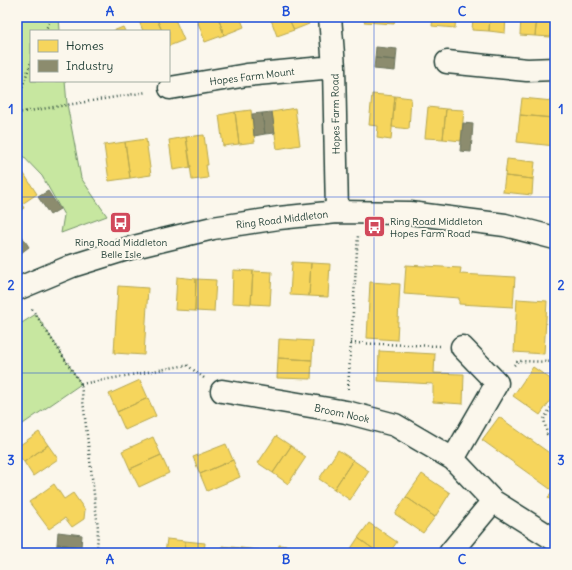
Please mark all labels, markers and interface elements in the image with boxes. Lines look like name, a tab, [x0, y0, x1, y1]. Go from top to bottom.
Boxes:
text: A	[106, 3, 115, 20]
text: B	[282, 3, 291, 20]
text: C	[458, 3, 467, 20]
legend	[30, 30, 170, 82]
text: Homes	[66, 38, 104, 53]
text: Industry	[66, 58, 113, 73]
street label: Hopes Farm Mount	[209, 65, 296, 88]
street label: Hopes Farm Road	[328, 74, 343, 154]
text: 1	[8, 101, 14, 118]
text: 1	[558, 101, 564, 118]
street label: Ring Road Middleton	[235, 207, 329, 232]
bus stop icon: Ring Road Middleton Belle Isle	[108, 209, 134, 235]
bus stop icon: Ring Road Middleton Hopes Farm Road	[362, 214, 388, 240]
place label: Ring Road Middleton Hopes Farm Road	[390, 215, 483, 240]
place label: Ring Road Middleton Belle Isle	[75, 236, 168, 261]
text: 2	[7, 277, 15, 294]
text: 2	[557, 277, 565, 294]
street label: Broom Nook	[313, 401, 371, 426]
text: 3	[7, 452, 15, 469]
text: 3	[557, 452, 565, 469]
text: A	[106, 551, 115, 568]
text: B	[282, 551, 291, 568]
text: C	[458, 551, 467, 568]

